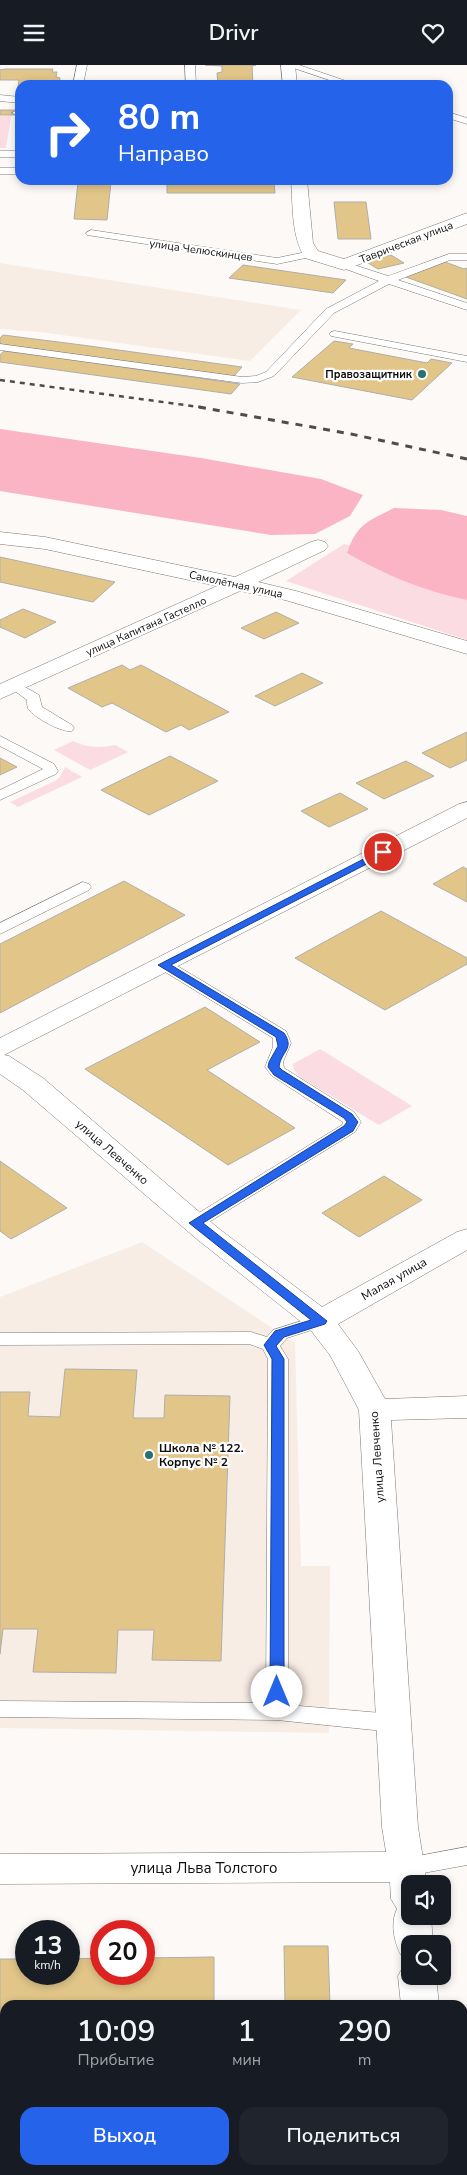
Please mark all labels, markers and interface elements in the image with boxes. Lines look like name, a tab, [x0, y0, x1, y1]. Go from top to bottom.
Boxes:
text: Drivr	[209, 18, 258, 48]
icon: menu	[20, 19, 48, 47]
icon: heart	[419, 19, 447, 47]
text: 80 m	[118, 94, 200, 141]
icon: right	[35, 100, 100, 165]
text: Направо	[118, 139, 209, 169]
street label: Таврическая улица	[357, 218, 455, 267]
street label: улица Челюскинцев	[148, 236, 254, 265]
place label: Правозащитник	[325, 367, 413, 382]
marker: Правозащитник	[416, 368, 428, 380]
street label: Самолётная улица	[188, 567, 284, 602]
street label: улица Капитана Гастелло	[83, 593, 209, 660]
pin	[362, 831, 404, 873]
icon: arrive	[369, 838, 397, 866]
street label: улица Левченко	[72, 1116, 152, 1188]
street label: Малая улица	[358, 1254, 430, 1304]
street label: улица Левченко	[366, 1410, 388, 1503]
place label: Школа № 122. Корпус № 2	[159, 1440, 244, 1470]
marker: Школа № 122. Корпус № 2	[143, 1449, 155, 1461]
position arrow	[250, 1665, 302, 1717]
street label: улица Льва Толстого	[130, 1858, 278, 1878]
map controls	[401, 1875, 451, 1985]
button: sound	[401, 1875, 451, 1925]
speed limit sign: 20	[90, 1920, 155, 1985]
text: 13	[32, 1929, 63, 1963]
button: search	[401, 1935, 451, 1985]
text: km/h	[34, 1957, 61, 1973]
text: 10:09	[76, 2011, 156, 2052]
text: 1	[238, 2011, 256, 2052]
text: 290	[338, 2011, 392, 2052]
text: Прибытие	[78, 2049, 154, 2071]
text: мин	[232, 2049, 261, 2071]
text: m	[358, 2049, 371, 2071]
button: Выход	[20, 2107, 229, 2165]
button: Поделиться	[239, 2107, 448, 2165]

